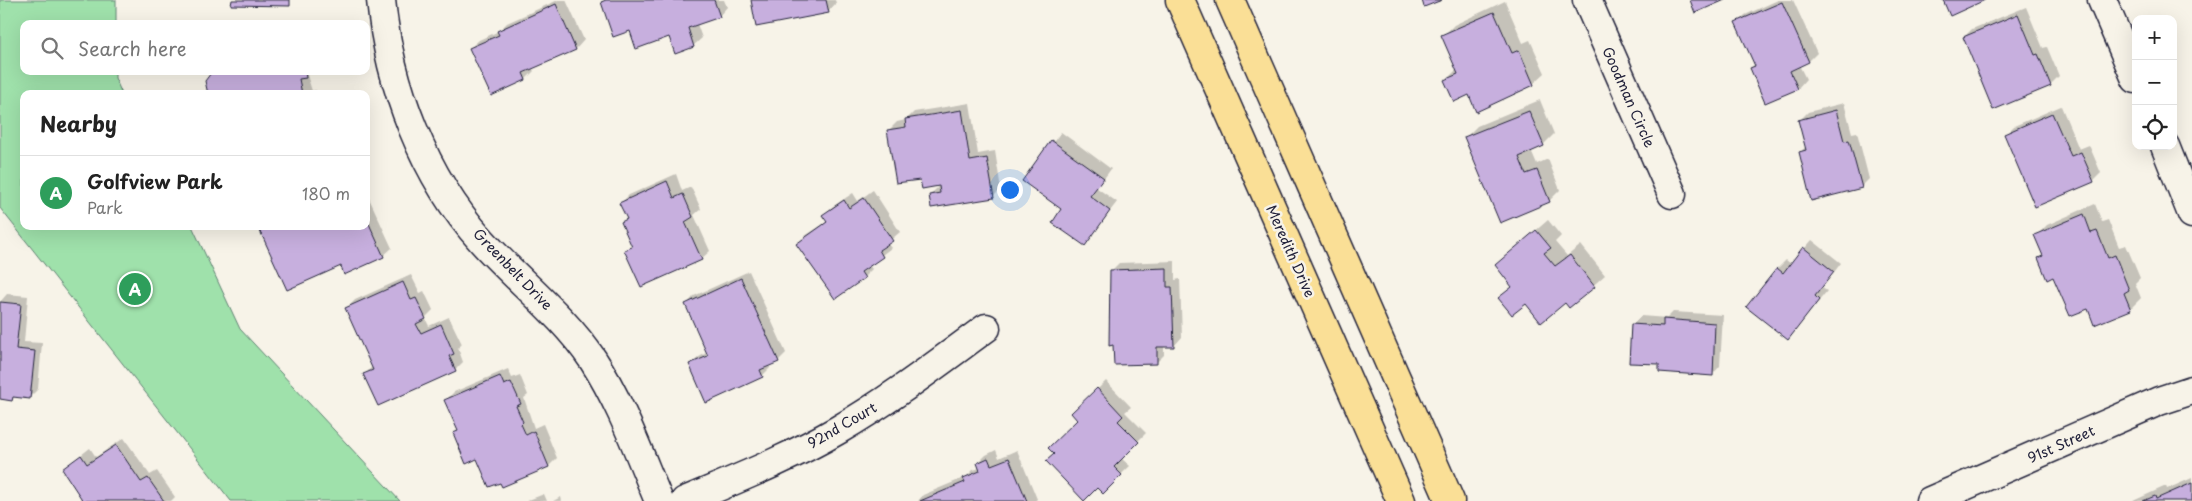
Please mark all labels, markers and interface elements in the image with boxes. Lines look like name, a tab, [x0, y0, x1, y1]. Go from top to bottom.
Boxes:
map controls	[2132, 15, 2177, 150]
button: +	[2132, 15, 2177, 60]
search box	[20, 20, 370, 75]
icon: search	[38, 34, 66, 62]
text: Search here	[78, 34, 187, 62]
street label: Goodman Circle	[1597, 43, 1661, 151]
button: −	[2132, 60, 2177, 105]
button: locate	[2132, 105, 2177, 150]
text: Nearby	[40, 107, 117, 139]
text: Golfview Park	[87, 167, 223, 195]
your location	[997, 177, 1023, 203]
text: A	[50, 181, 62, 205]
text: 180 m	[302, 181, 350, 205]
text: Park	[87, 195, 123, 219]
street label: Meredith Drive	[1261, 201, 1321, 301]
street label: Greenbelt Drive	[469, 223, 557, 315]
pin: A	[119, 270, 151, 308]
street label: 92nd Court	[804, 397, 881, 453]
street label: 91st Street	[2024, 420, 2098, 468]

